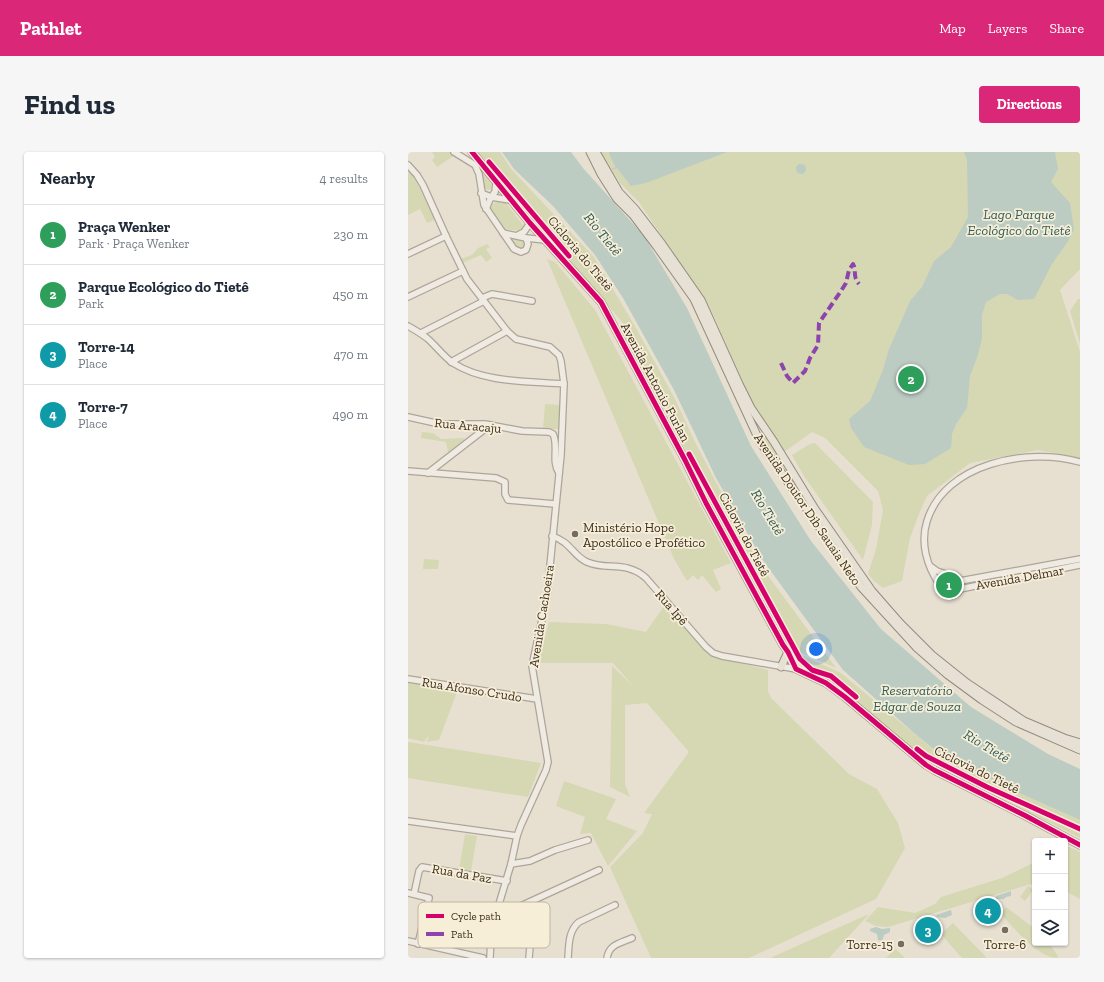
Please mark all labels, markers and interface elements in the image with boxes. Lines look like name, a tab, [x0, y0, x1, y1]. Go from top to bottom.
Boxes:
text: Pathlet	[20, 17, 82, 40]
text: Map	[939, 20, 966, 37]
text: Layers	[988, 20, 1027, 37]
text: Share	[1049, 20, 1084, 37]
button: Directions	[979, 86, 1080, 123]
text: Find us	[24, 88, 115, 121]
text: Nearby	[40, 168, 95, 188]
text: 4 results	[320, 171, 368, 186]
water label: Lago Parque Ecológico do Tietê	[967, 206, 1071, 239]
water label: Rio Tietê	[580, 209, 625, 259]
street label: Ciclovia do Tietê	[545, 213, 616, 294]
text: Praça Wenker	[78, 218, 170, 236]
text: 1	[50, 227, 56, 242]
text: 230 m	[333, 227, 368, 242]
text: Park · Praça Wenker	[78, 236, 190, 251]
text: Parque Ecológico do Tietê	[78, 278, 249, 296]
text: 2	[50, 287, 56, 302]
text: 450 m	[333, 287, 368, 302]
text: Park	[78, 296, 104, 311]
street label: Avenida Antonio Furlan	[618, 320, 694, 445]
text: Torre-14	[78, 338, 135, 356]
text: 3	[50, 347, 56, 362]
text: 470 m	[333, 347, 368, 362]
text: Place	[78, 356, 107, 371]
pin: 2	[898, 364, 924, 394]
text: Torre-7	[78, 398, 128, 416]
text: 4	[49, 407, 57, 422]
text: 490 m	[332, 407, 368, 422]
street label: Rua Aracaju	[434, 415, 503, 437]
text: Place	[78, 416, 107, 431]
street label: Avenida Doutor Dib Sauaia Neto	[751, 431, 864, 588]
water label: Rio Tietê	[747, 486, 788, 538]
street label: Ciclovia do Tietê	[716, 490, 773, 579]
place label: Ministério Hope Apostólico e Profético	[583, 520, 705, 550]
marker: Ministério Hope Apostólico e Profético	[570, 529, 580, 539]
street label: Avenida Delmar	[975, 562, 1065, 593]
street label: Avenida Cachoeira	[526, 563, 557, 669]
pin: 1	[936, 570, 962, 600]
street label: Rua Ipê	[652, 587, 691, 628]
your location	[806, 639, 826, 659]
street label: Rua Afonso Crudo	[421, 674, 523, 705]
water label: Reservatório Edgar de Souza	[873, 682, 961, 715]
water label: Rio Tietê	[961, 726, 1013, 767]
street label: Ciclovia do Tietê	[932, 742, 1022, 797]
map controls	[1032, 838, 1068, 946]
button: +	[1032, 838, 1068, 874]
street label: Rua da Paz	[431, 861, 493, 886]
button: −	[1032, 874, 1068, 910]
pin: 4	[975, 896, 1001, 926]
legend	[418, 902, 550, 948]
text: Cycle path	[451, 910, 502, 923]
button: layers	[1032, 910, 1068, 946]
pin: 3	[915, 915, 941, 945]
marker: Torre-6	[1000, 925, 1010, 935]
text: Path	[451, 928, 474, 941]
place label: Torre-15	[846, 937, 893, 952]
place label: Torre-6	[984, 937, 1026, 952]
marker: Torre-15	[896, 939, 906, 949]

